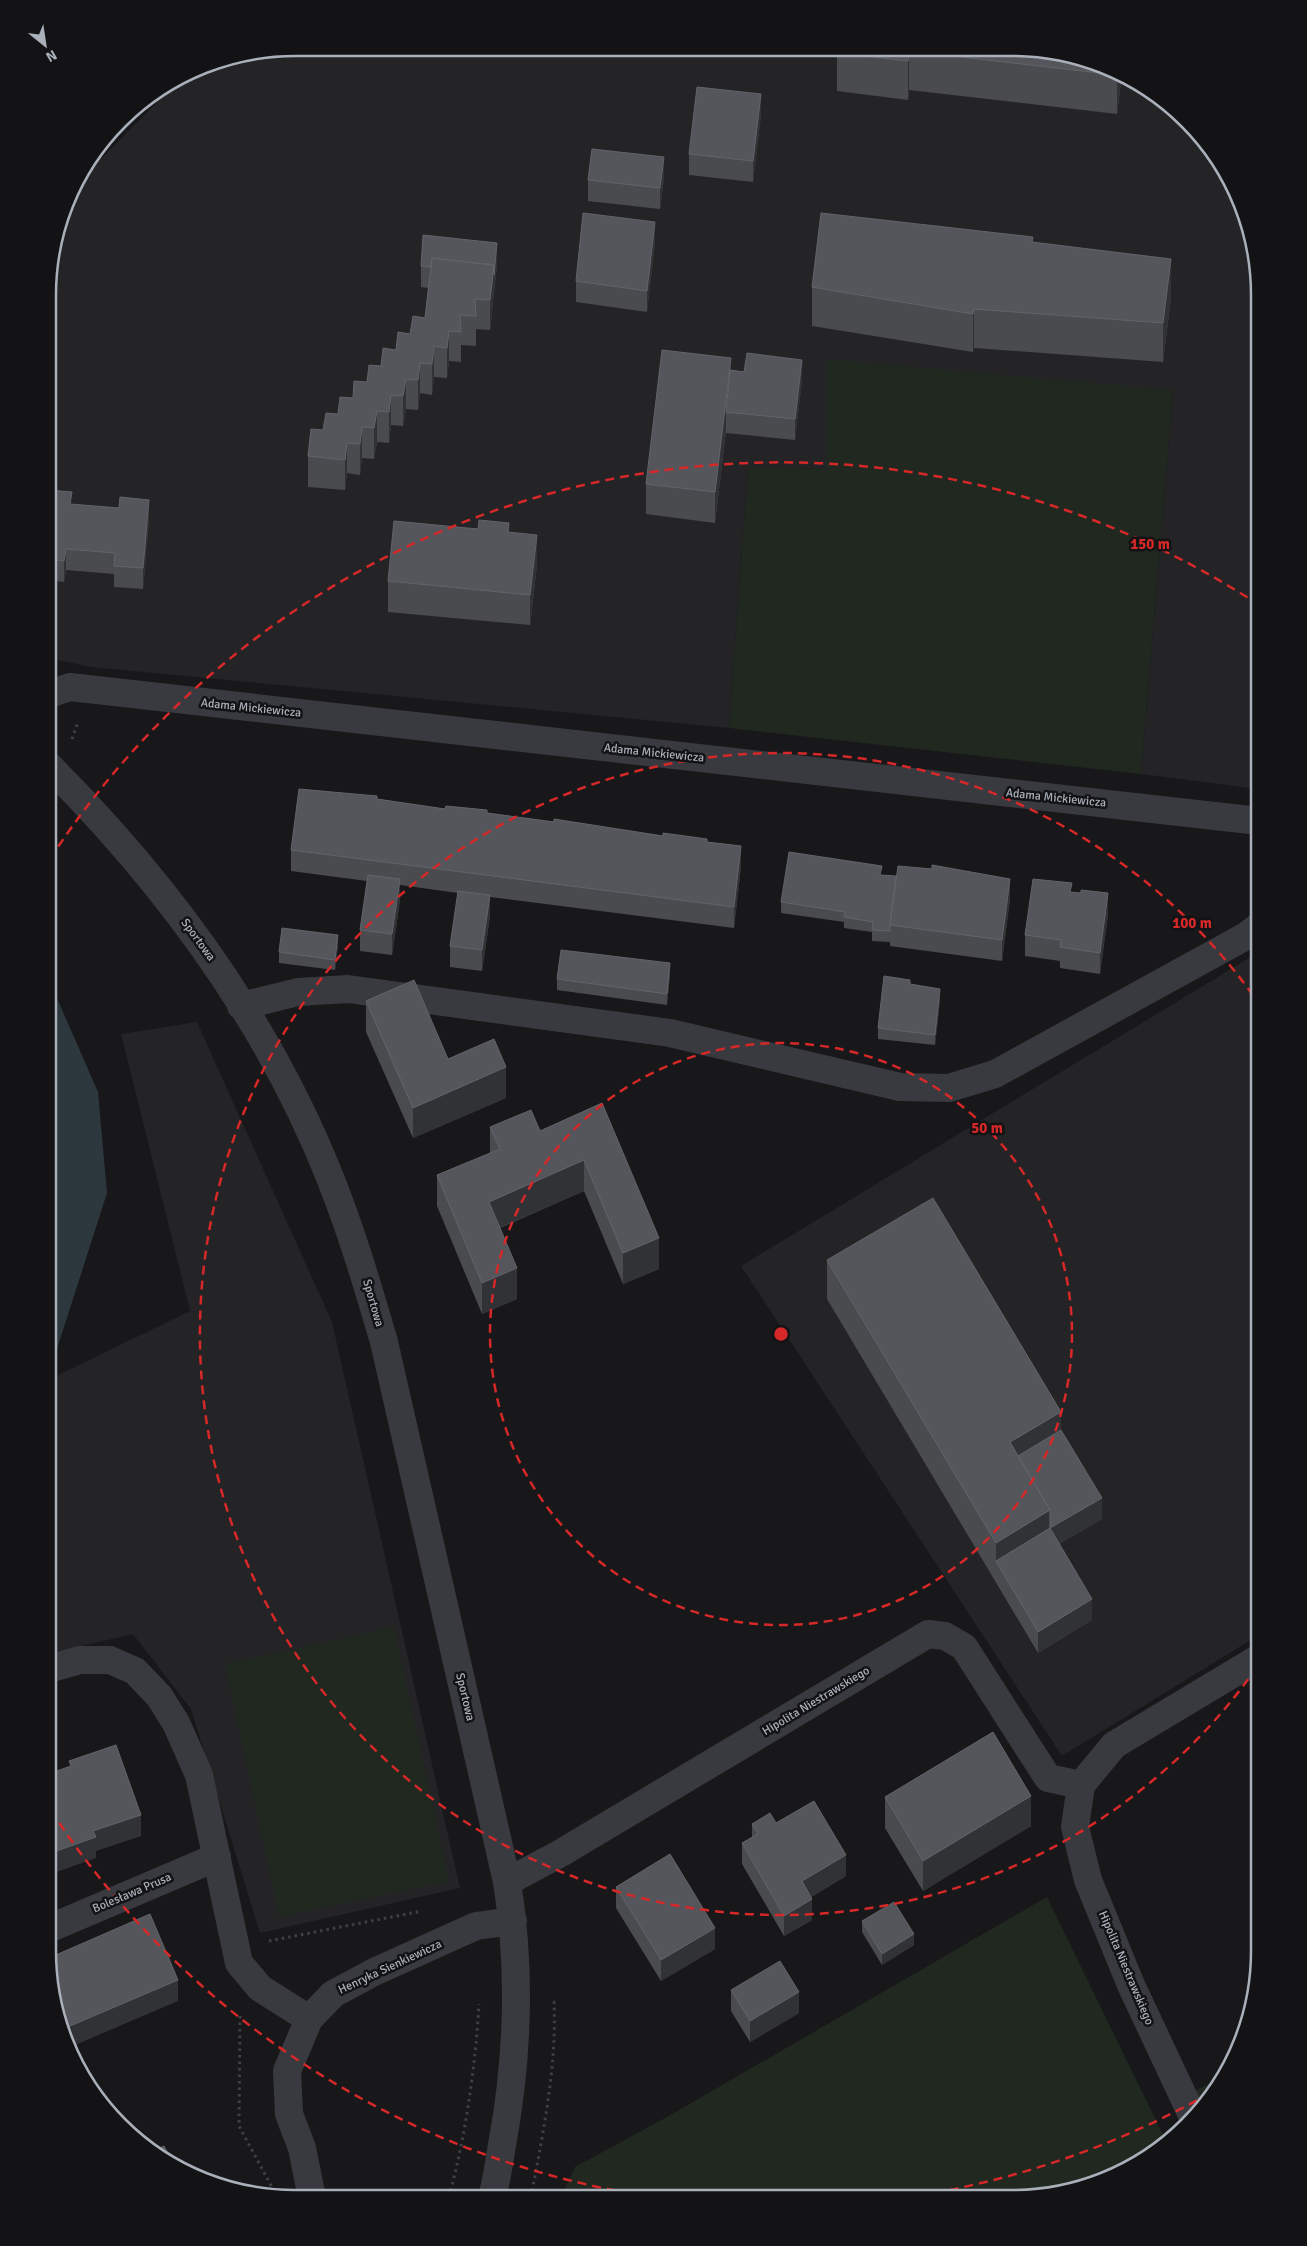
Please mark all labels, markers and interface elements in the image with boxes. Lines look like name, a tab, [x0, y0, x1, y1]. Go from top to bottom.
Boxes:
north arrow	[20, 20, 70, 70]
text: N	[43, 46, 60, 66]
text: 150 m	[1130, 535, 1170, 553]
street label: Adama Mickiewicza	[200, 695, 302, 721]
street label: Adama Mickiewicza	[603, 740, 705, 766]
street label: Adama Mickiewicza	[1005, 785, 1107, 811]
text: 100 m	[1172, 914, 1212, 932]
street label: Sportowa	[178, 916, 218, 964]
text: 50 m	[971, 1119, 1003, 1137]
street label: Sportowa	[359, 1277, 387, 1329]
centre of rings	[772, 1325, 790, 1343]
street label: Hipolita Niestrawskiego	[760, 1663, 872, 1739]
street label: Sportowa	[452, 1672, 478, 1722]
street label: Bolesława Prusa	[90, 1870, 174, 1916]
street label: Hipolita Niestrawskiego	[1095, 1909, 1157, 2027]
street label: Henryka Sienkiewicza	[336, 1936, 444, 1998]

